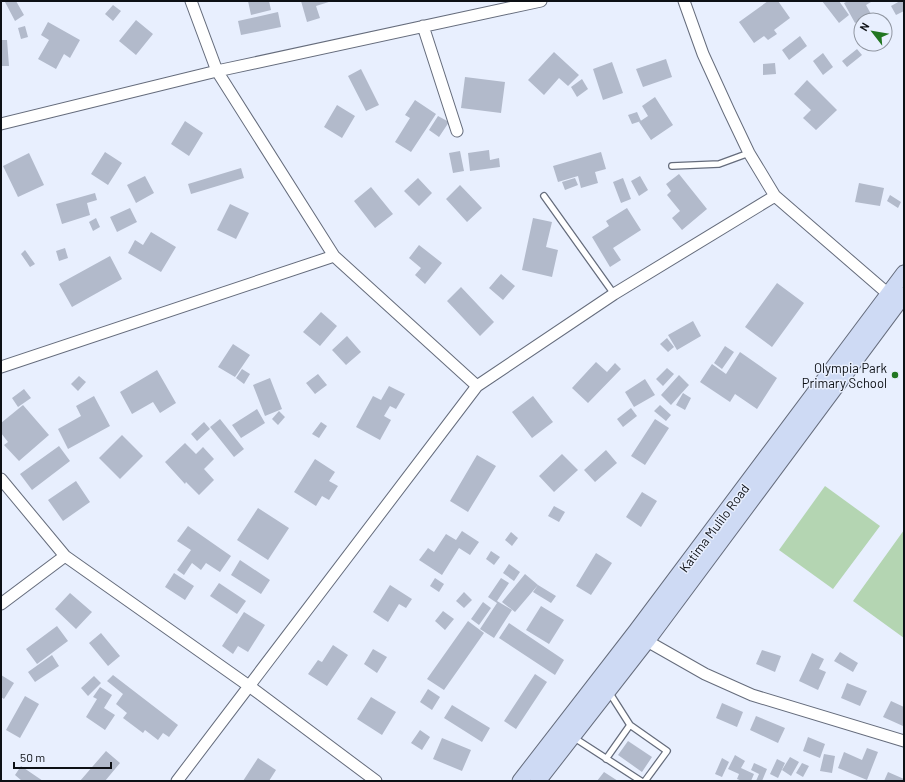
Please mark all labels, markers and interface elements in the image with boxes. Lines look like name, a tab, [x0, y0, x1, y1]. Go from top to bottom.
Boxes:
north arrow	[853, 12, 893, 52]
text: N	[857, 20, 871, 33]
place label: Olympia Park Primary School	[802, 360, 887, 391]
marker: Olympia Park Primary School	[890, 370, 900, 380]
street label: Katima Mulilo Road	[676, 481, 752, 575]
scale bar	[14, 744, 111, 770]
text: 50 m	[20, 750, 45, 764]

